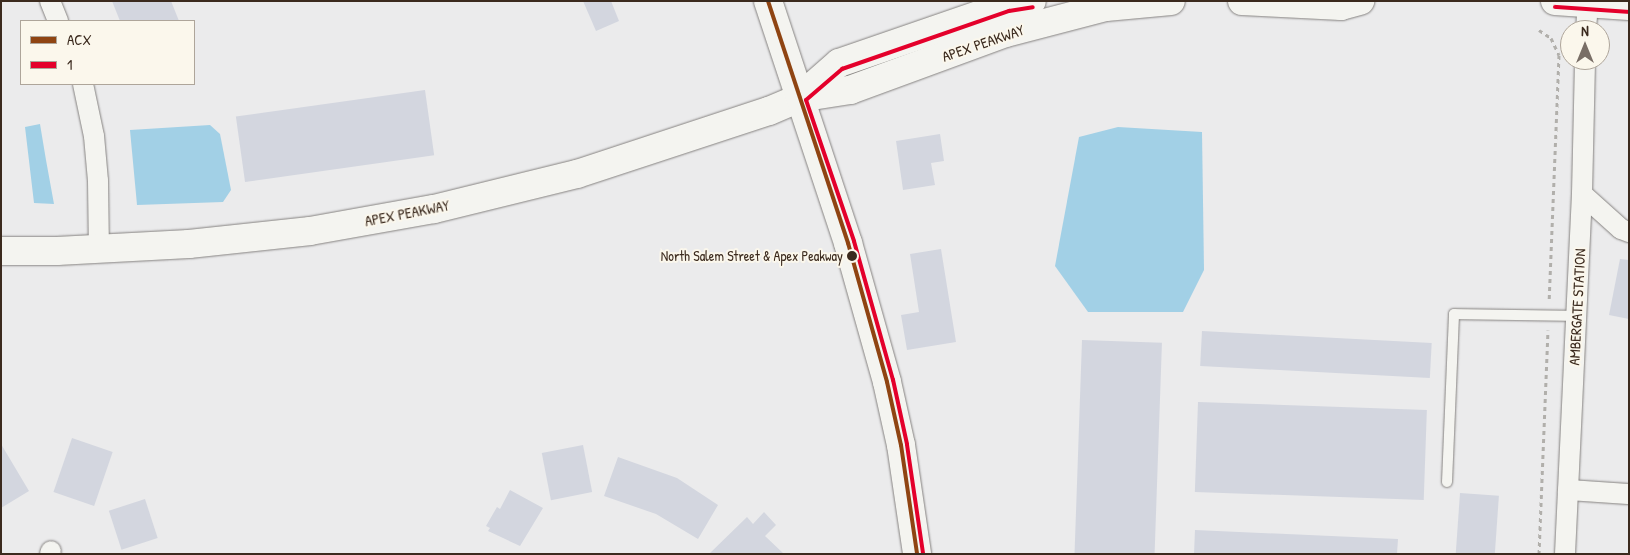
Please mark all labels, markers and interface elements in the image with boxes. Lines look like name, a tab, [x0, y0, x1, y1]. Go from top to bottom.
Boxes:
legend	[20, 20, 195, 85]
north arrow	[1560, 20, 1610, 70]
street label: APEX PEAKWAY	[939, 21, 1027, 65]
text: N	[1581, 21, 1589, 40]
text: ACX	[67, 29, 92, 50]
text: 1	[67, 54, 72, 75]
street label: APEX PEAKWAY	[363, 196, 451, 230]
place label: North Salem Street & Apex Peakway	[661, 248, 843, 264]
street label: AMBERGATE STATION	[1565, 248, 1589, 366]
marker: North Salem Street & Apex Peakway	[847, 251, 857, 261]

